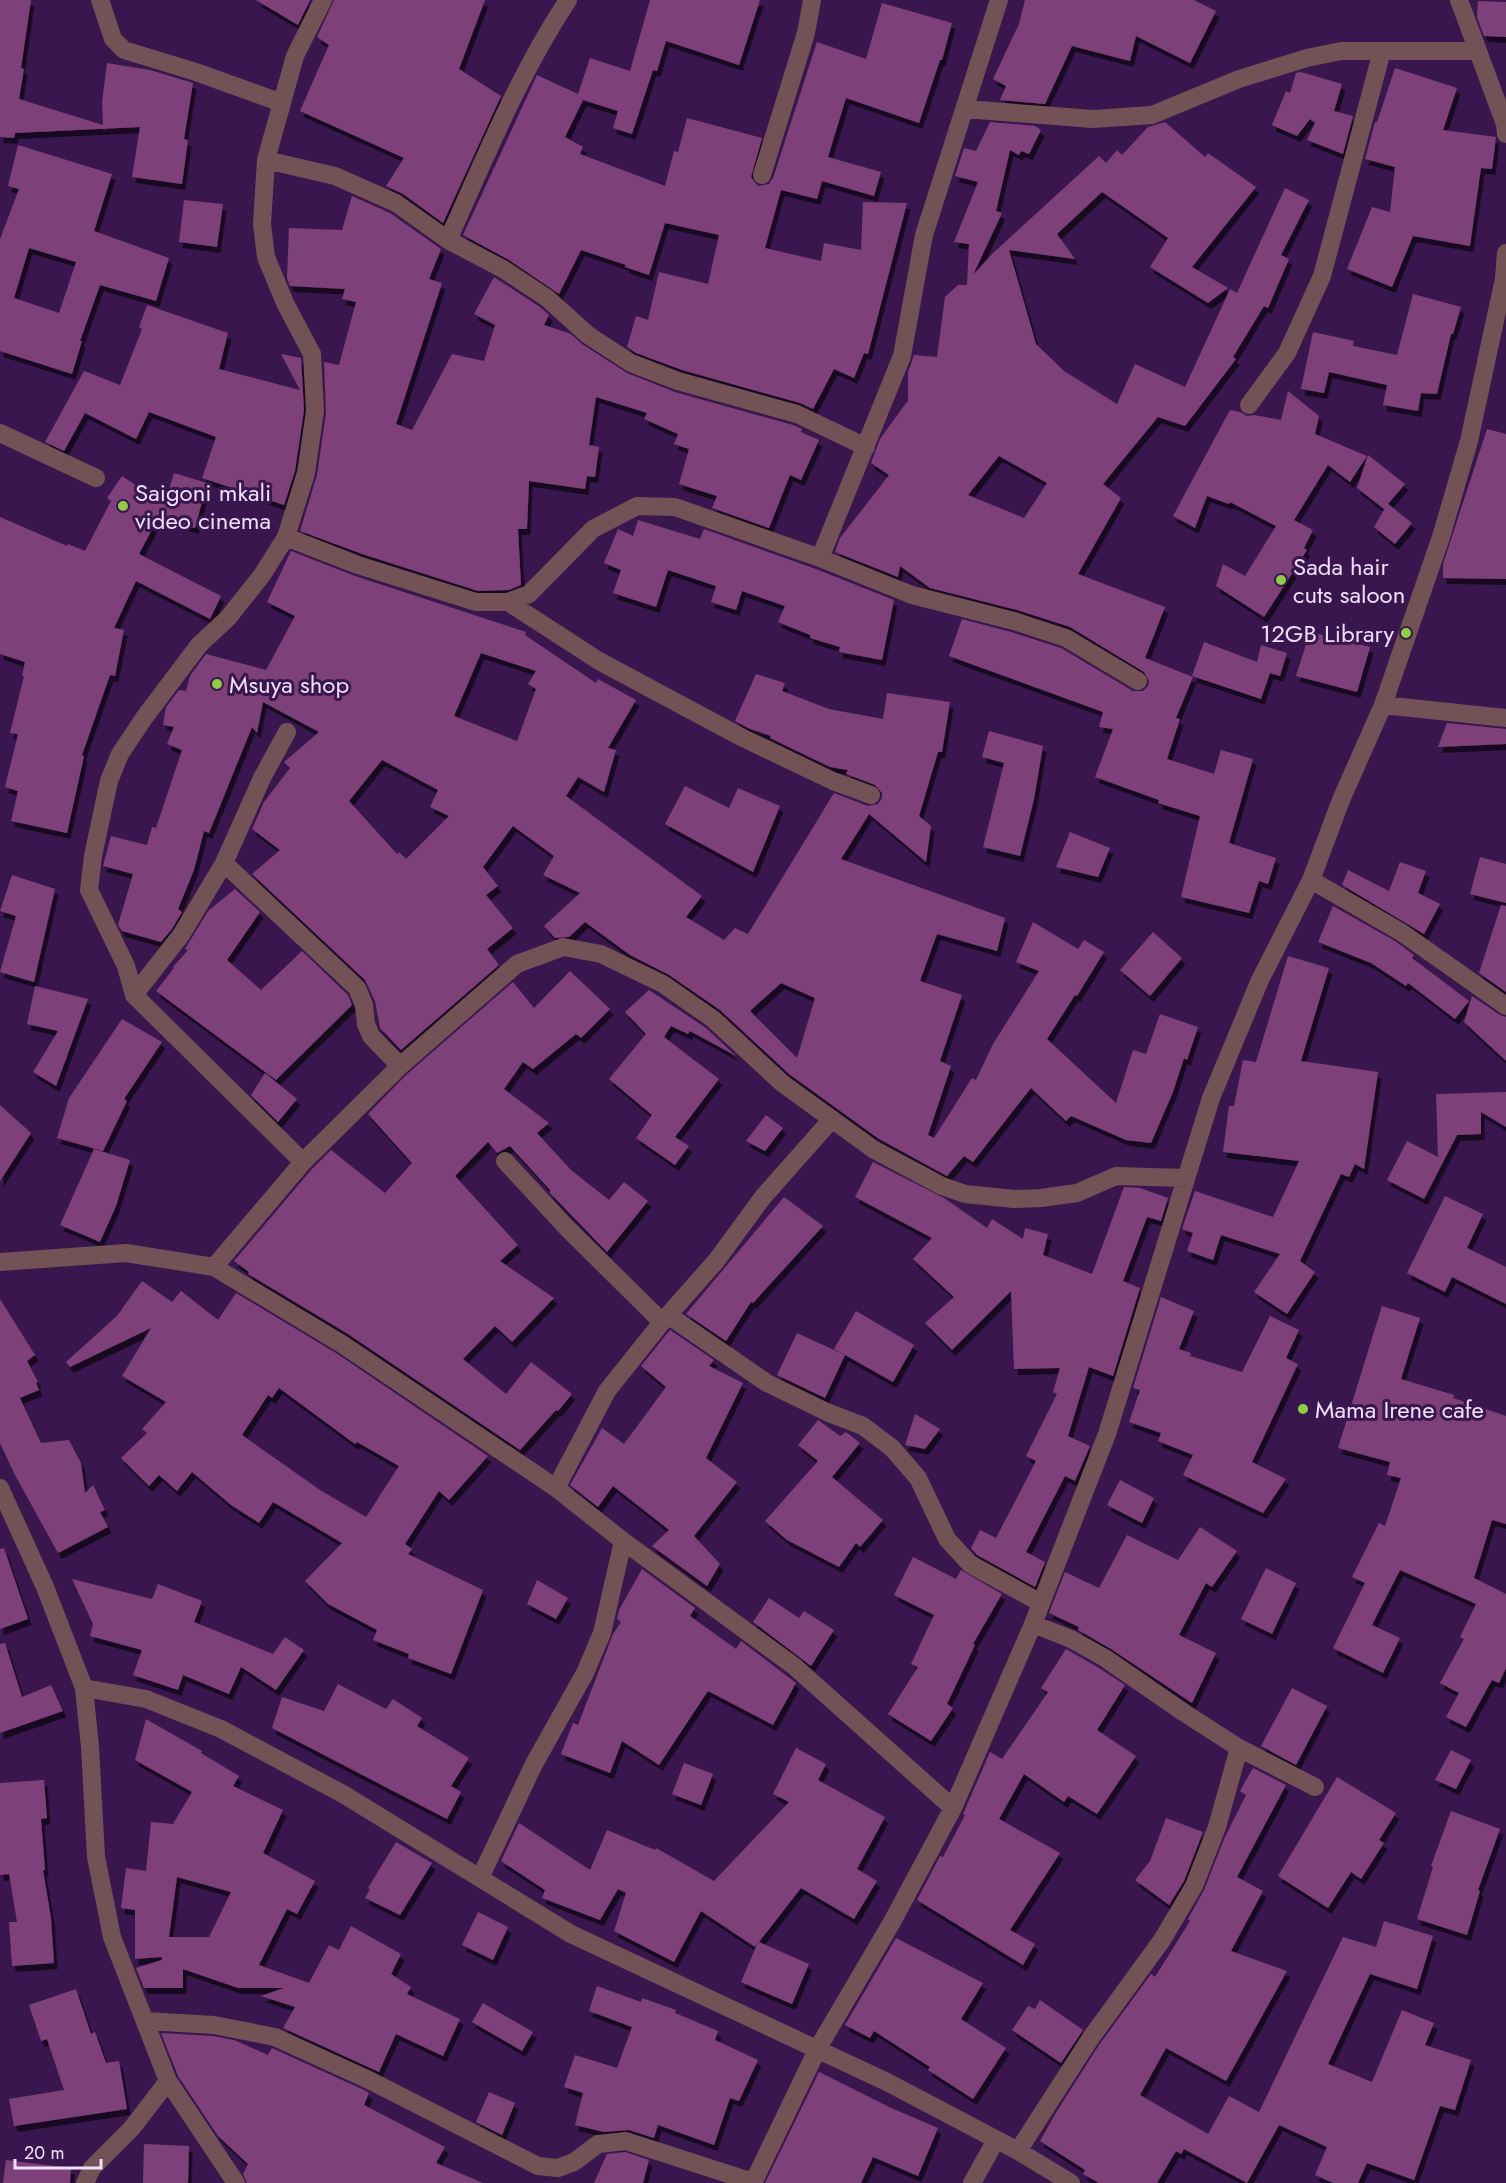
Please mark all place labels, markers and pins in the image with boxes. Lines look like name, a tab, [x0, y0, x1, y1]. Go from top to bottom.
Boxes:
place label: Saigoni mkali video cinema	[135, 475, 271, 538]
marker: Saigoni mkali video cinema	[116, 499, 130, 513]
place label: Sada hair cuts saloon	[1293, 549, 1405, 612]
marker: Sada hair cuts saloon	[1274, 573, 1288, 587]
place label: 12GB Library	[1260, 616, 1394, 651]
marker: 12GB Library	[1399, 626, 1413, 640]
place label: Msuya shop	[229, 667, 349, 702]
marker: Msuya shop	[210, 677, 224, 691]
place label: Mama Irene cafe	[1315, 1392, 1484, 1427]
marker: Mama Irene cafe	[1296, 1402, 1310, 1416]

